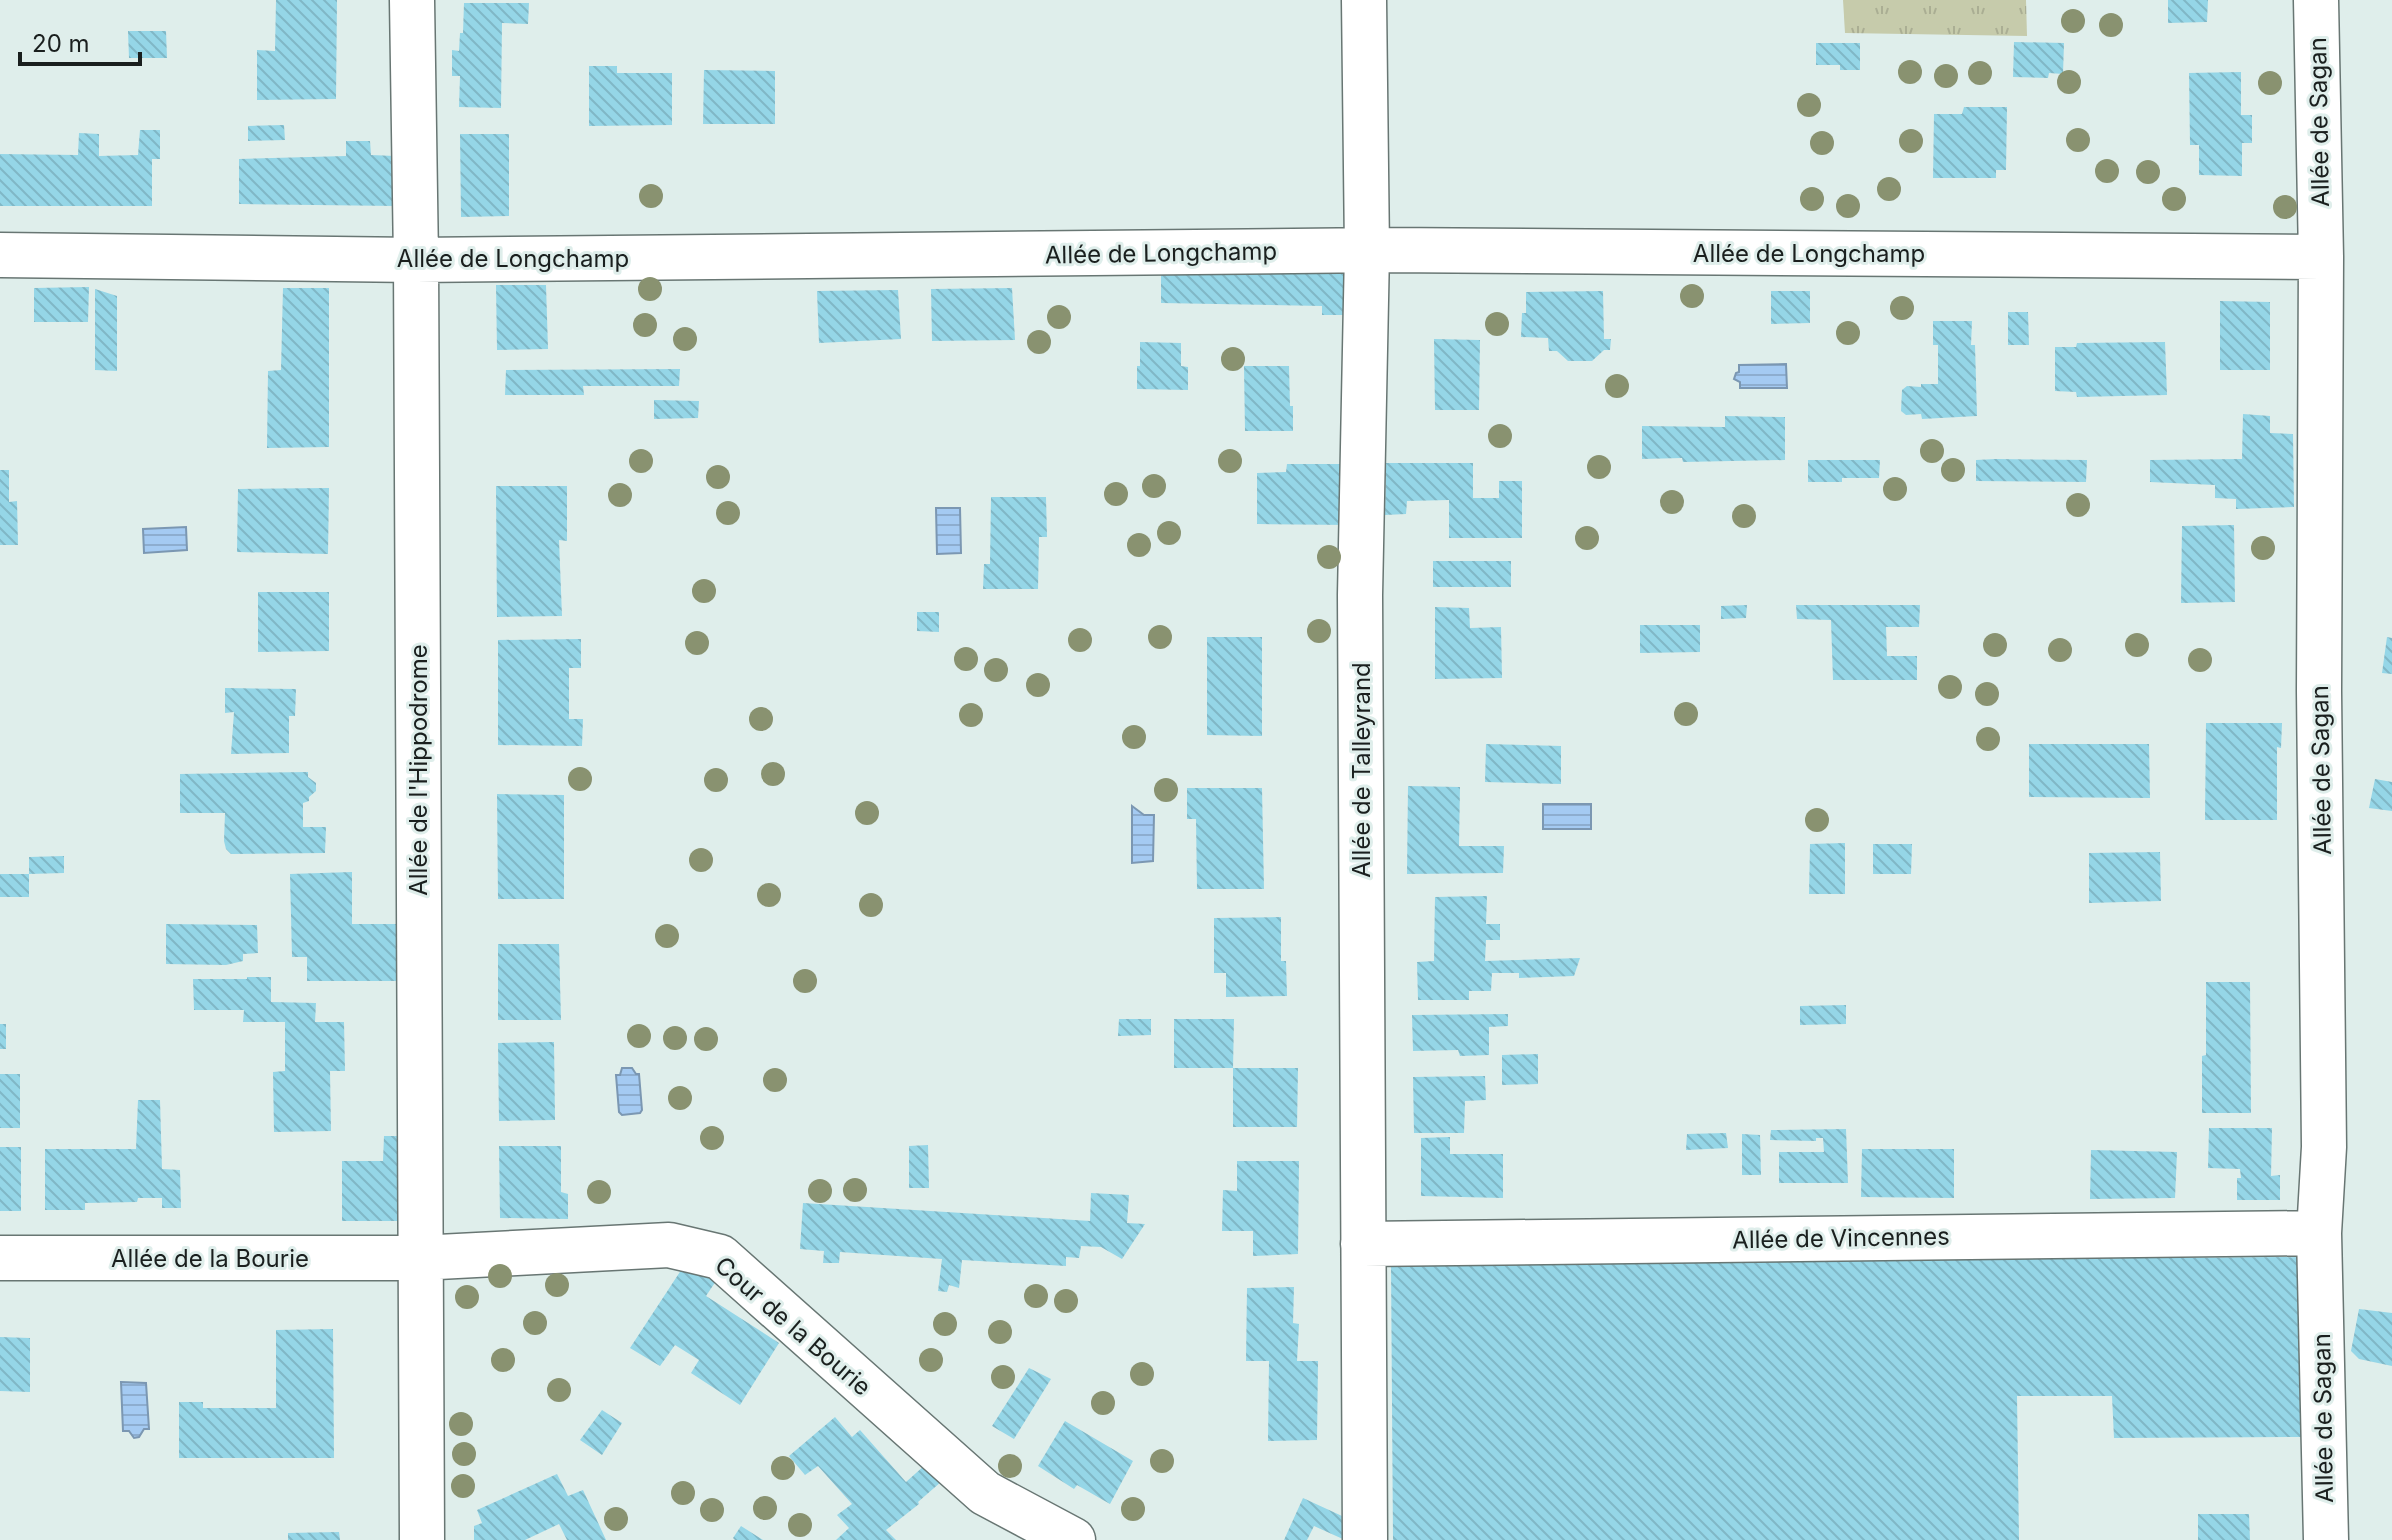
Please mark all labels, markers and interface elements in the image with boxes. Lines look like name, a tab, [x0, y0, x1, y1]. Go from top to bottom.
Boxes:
scale bar	[20, 16, 140, 66]
text: 20 m	[32, 29, 90, 58]
street label: Allée de Sagan	[2303, 37, 2335, 207]
street label: Allée de Longchamp	[1045, 236, 1277, 270]
street label: Allée de Longchamp	[1693, 239, 1925, 268]
street label: Allée de Longchamp	[397, 244, 629, 273]
street label: Allée de l'Hippodrome	[404, 644, 433, 896]
street label: Allée de Talleyrand	[1347, 662, 1376, 878]
street label: Allée de Sagan	[2305, 685, 2337, 855]
street label: Allée de Vincennes	[1732, 1222, 1950, 1254]
street label: Allée de la Bourie	[111, 1244, 309, 1273]
street label: Cour de la Bourie	[709, 1250, 877, 1402]
street label: Allée de Sagan	[2307, 1333, 2339, 1503]

